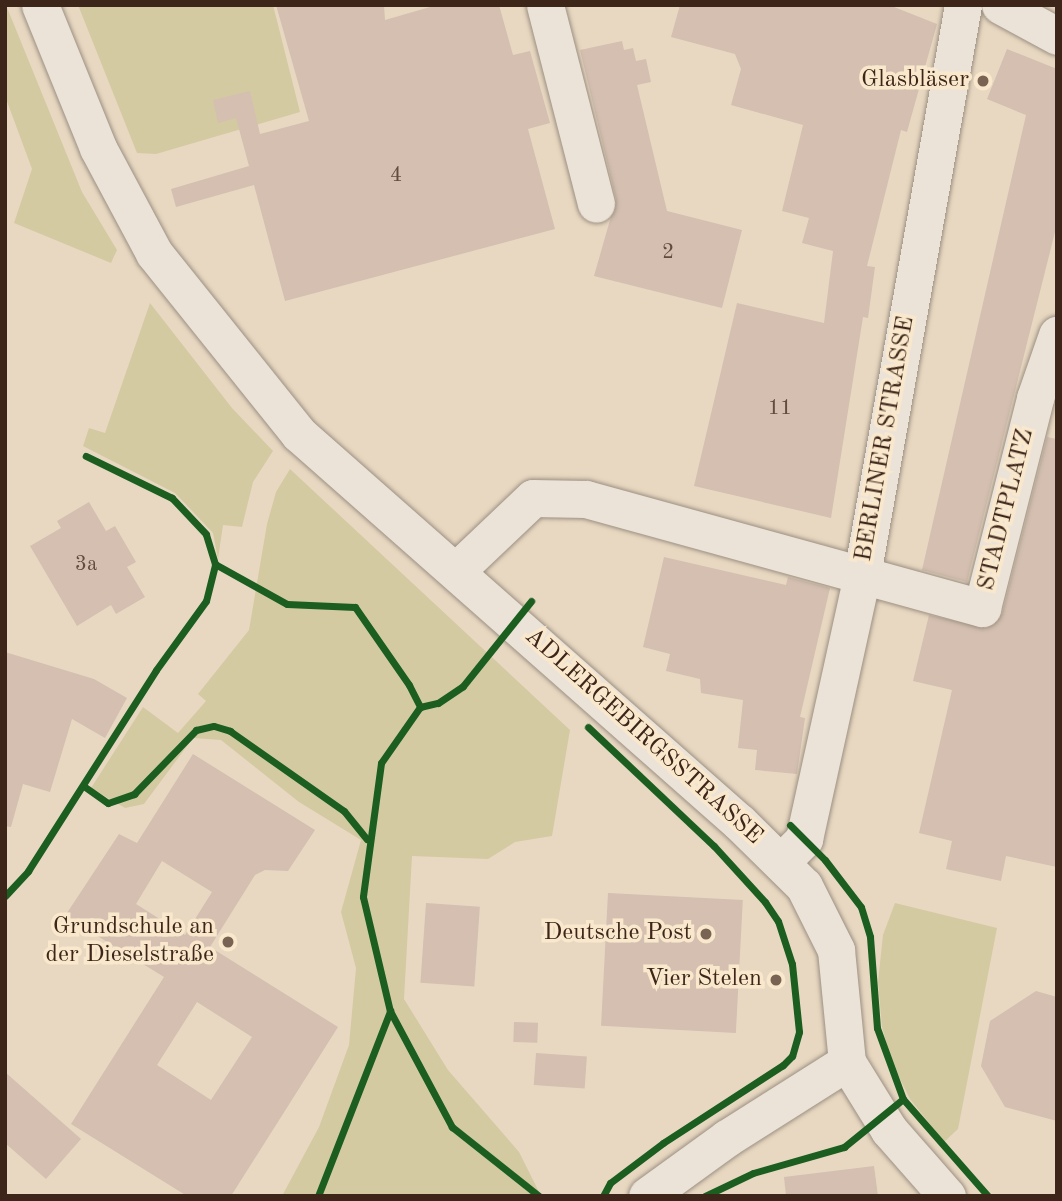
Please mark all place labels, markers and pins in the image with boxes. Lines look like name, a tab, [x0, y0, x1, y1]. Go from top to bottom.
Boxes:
place label: Glasbläser	[861, 67, 969, 95]
marker: Glasbläser	[975, 73, 991, 89]
place label: Grundschule an der Dieselstraße	[46, 914, 214, 970]
place label: Deutsche Post	[544, 920, 692, 948]
marker: Deutsche Post	[698, 926, 714, 942]
marker: Grundschule an der Dieselstraße	[220, 934, 236, 950]
place label: Vier Stelen	[646, 966, 762, 994]
marker: Vier Stelen	[768, 972, 784, 988]

